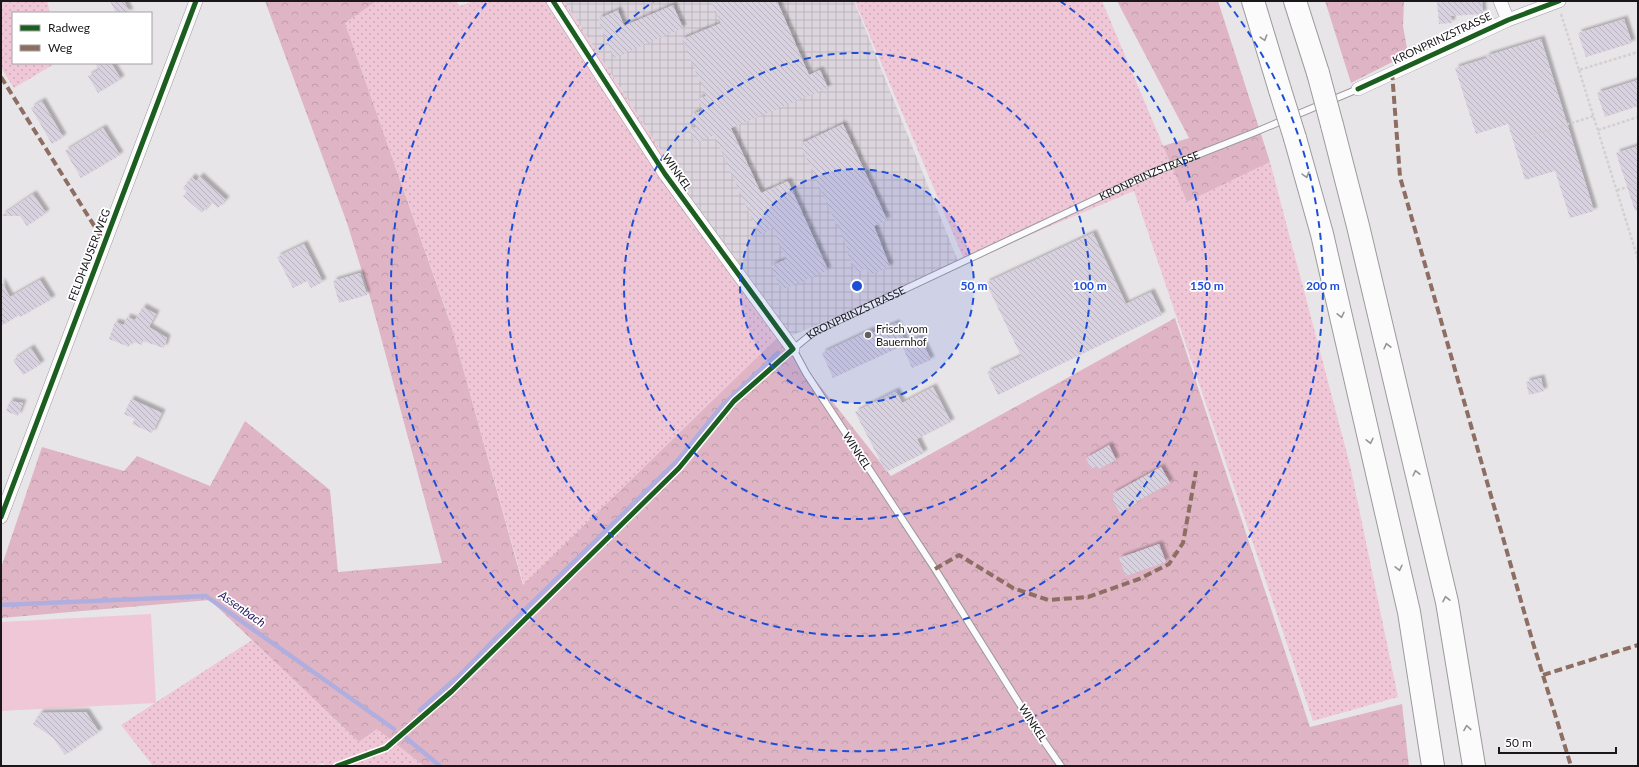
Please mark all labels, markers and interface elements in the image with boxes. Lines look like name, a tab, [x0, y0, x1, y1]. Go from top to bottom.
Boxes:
street label: KRONPRINZSTRASSE	[1390, 9, 1493, 66]
legend	[12, 12, 152, 64]
text: Radweg	[48, 20, 90, 35]
one-way arrow	[1259, 35, 1268, 42]
text: Weg	[48, 40, 72, 55]
street label: KRONPRINZSTRASSE	[1097, 148, 1201, 203]
street label: WINKEL	[660, 151, 695, 193]
one-way arrow	[1301, 171, 1310, 178]
street label: FELDHAUSER WEG	[65, 207, 112, 303]
text: 50 m	[961, 278, 987, 293]
text: 100 m	[1073, 278, 1107, 293]
text: 150 m	[1190, 278, 1224, 293]
text: 200 m	[1306, 278, 1340, 293]
centre of rings	[850, 279, 864, 293]
street label: KRONPRINZSTRASSE	[803, 283, 907, 342]
one-way arrow	[1336, 312, 1344, 318]
place label: Frisch vom Bauernhof	[876, 322, 928, 348]
marker: Frisch vom Bauernhof	[863, 330, 873, 340]
one-way arrow	[1383, 343, 1391, 349]
street label: WINKEL	[840, 430, 875, 472]
one-way arrow	[1365, 438, 1373, 445]
one-way arrow	[1413, 470, 1421, 476]
one-way arrow	[1394, 565, 1402, 571]
water label: Assenbach	[215, 587, 269, 630]
one-way arrow	[1442, 596, 1451, 602]
street label: WINKEL	[1016, 702, 1051, 744]
one-way arrow	[1463, 724, 1472, 731]
scale bar	[1499, 729, 1616, 755]
text: 50 m	[1505, 735, 1532, 750]

